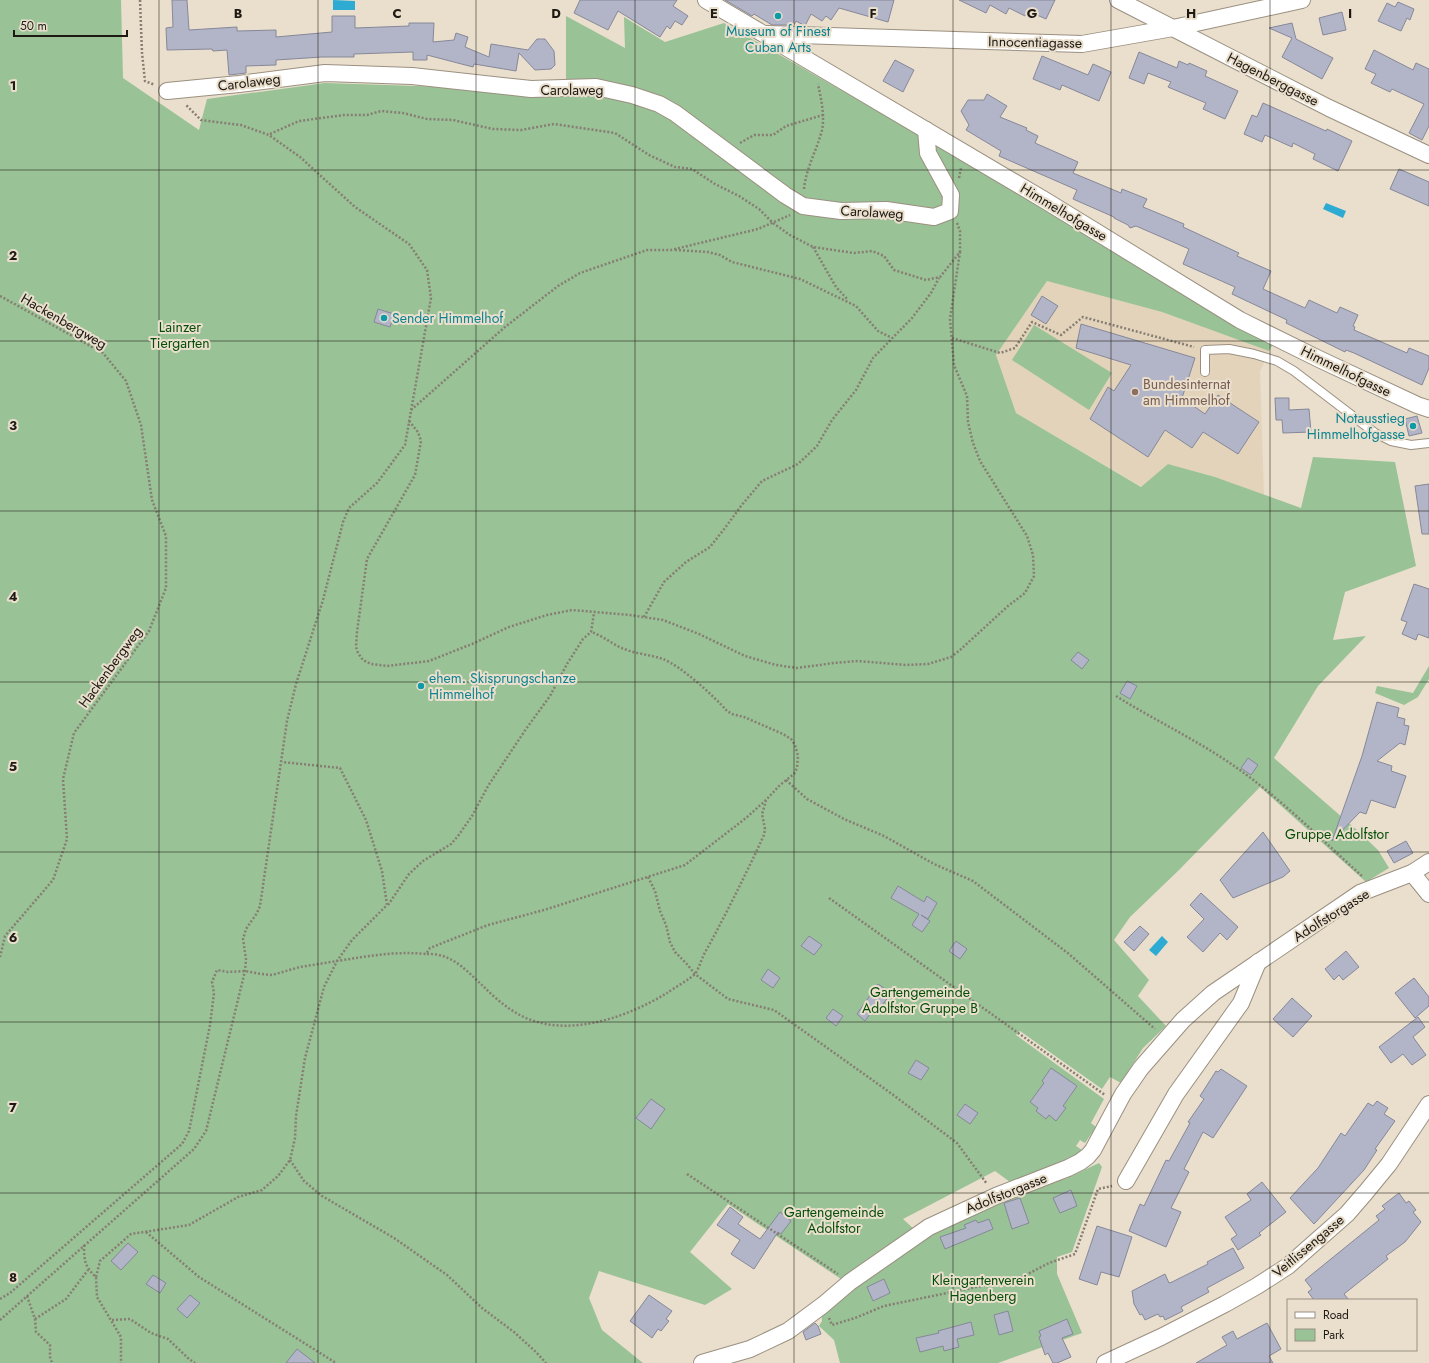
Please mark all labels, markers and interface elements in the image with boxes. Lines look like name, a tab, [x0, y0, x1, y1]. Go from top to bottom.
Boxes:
text: B	[234, 4, 243, 23]
text: C	[392, 4, 402, 23]
text: D	[551, 4, 561, 23]
text: E	[710, 4, 718, 23]
text: F	[869, 4, 877, 23]
text: G	[1027, 4, 1038, 23]
text: H	[1186, 4, 1196, 23]
text: I	[1348, 4, 1352, 23]
marker: Museum of Finest Cuban Arts	[773, 11, 783, 21]
scale bar	[14, 12, 127, 38]
text: 50 m	[20, 17, 47, 35]
place label: Museum of Finest Cuban Arts	[726, 21, 831, 57]
street label: Innocentiagasse	[988, 31, 1082, 53]
street label: Hagenberggasse	[1224, 47, 1322, 111]
street label: Carolaweg	[217, 68, 281, 96]
text: 1	[10, 76, 16, 95]
street label: Carolaweg	[541, 80, 603, 100]
street label: Himmelhofgasse	[1017, 178, 1111, 246]
street label: Carolaweg	[840, 200, 904, 224]
text: 2	[9, 246, 17, 265]
street label: Hackenbergweg	[17, 288, 111, 354]
place label: Sender Himmelhof	[392, 308, 504, 328]
marker: Sender Himmelhof	[379, 313, 389, 323]
park label: Lainzer Tiergarten	[150, 317, 210, 353]
street label: Himmelhofgasse	[1298, 341, 1394, 401]
place label: Bundesinternat am Himmelhof	[1143, 374, 1231, 410]
marker: Bundesinternat am Himmelhof	[1130, 387, 1140, 397]
place label: Notausstieg Himmelhofgasse	[1307, 408, 1405, 444]
text: 3	[9, 416, 17, 435]
marker: Notausstieg Himmelhofgasse	[1408, 421, 1418, 431]
text: 4	[8, 587, 18, 606]
street label: Hackenbergweg	[74, 622, 146, 712]
place label: ehem. Skisprungschanze Himmelhof	[429, 668, 576, 704]
marker: ehem. Skisprungschanze Himmelhof	[416, 681, 426, 691]
text: 5	[9, 757, 17, 776]
park label: Gruppe Adolfstor	[1285, 824, 1389, 844]
street label: Adolfstorgasse	[1289, 884, 1373, 946]
text: 6	[9, 928, 18, 947]
park label: Gartengemeinde Adolfstor Gruppe B	[862, 982, 978, 1018]
text: 7	[9, 1098, 17, 1117]
street label: Adolfstorgasse	[962, 1168, 1050, 1218]
park label: Gartengemeinde Adolfstor	[784, 1202, 884, 1238]
street label: Veitlissengasse	[1268, 1210, 1348, 1282]
text: 8	[9, 1268, 17, 1287]
park label: Kleingartenverein Hagenberg	[932, 1270, 1034, 1306]
legend	[1287, 1299, 1417, 1351]
text: Road	[1323, 1306, 1349, 1324]
text: Park	[1323, 1326, 1345, 1344]

